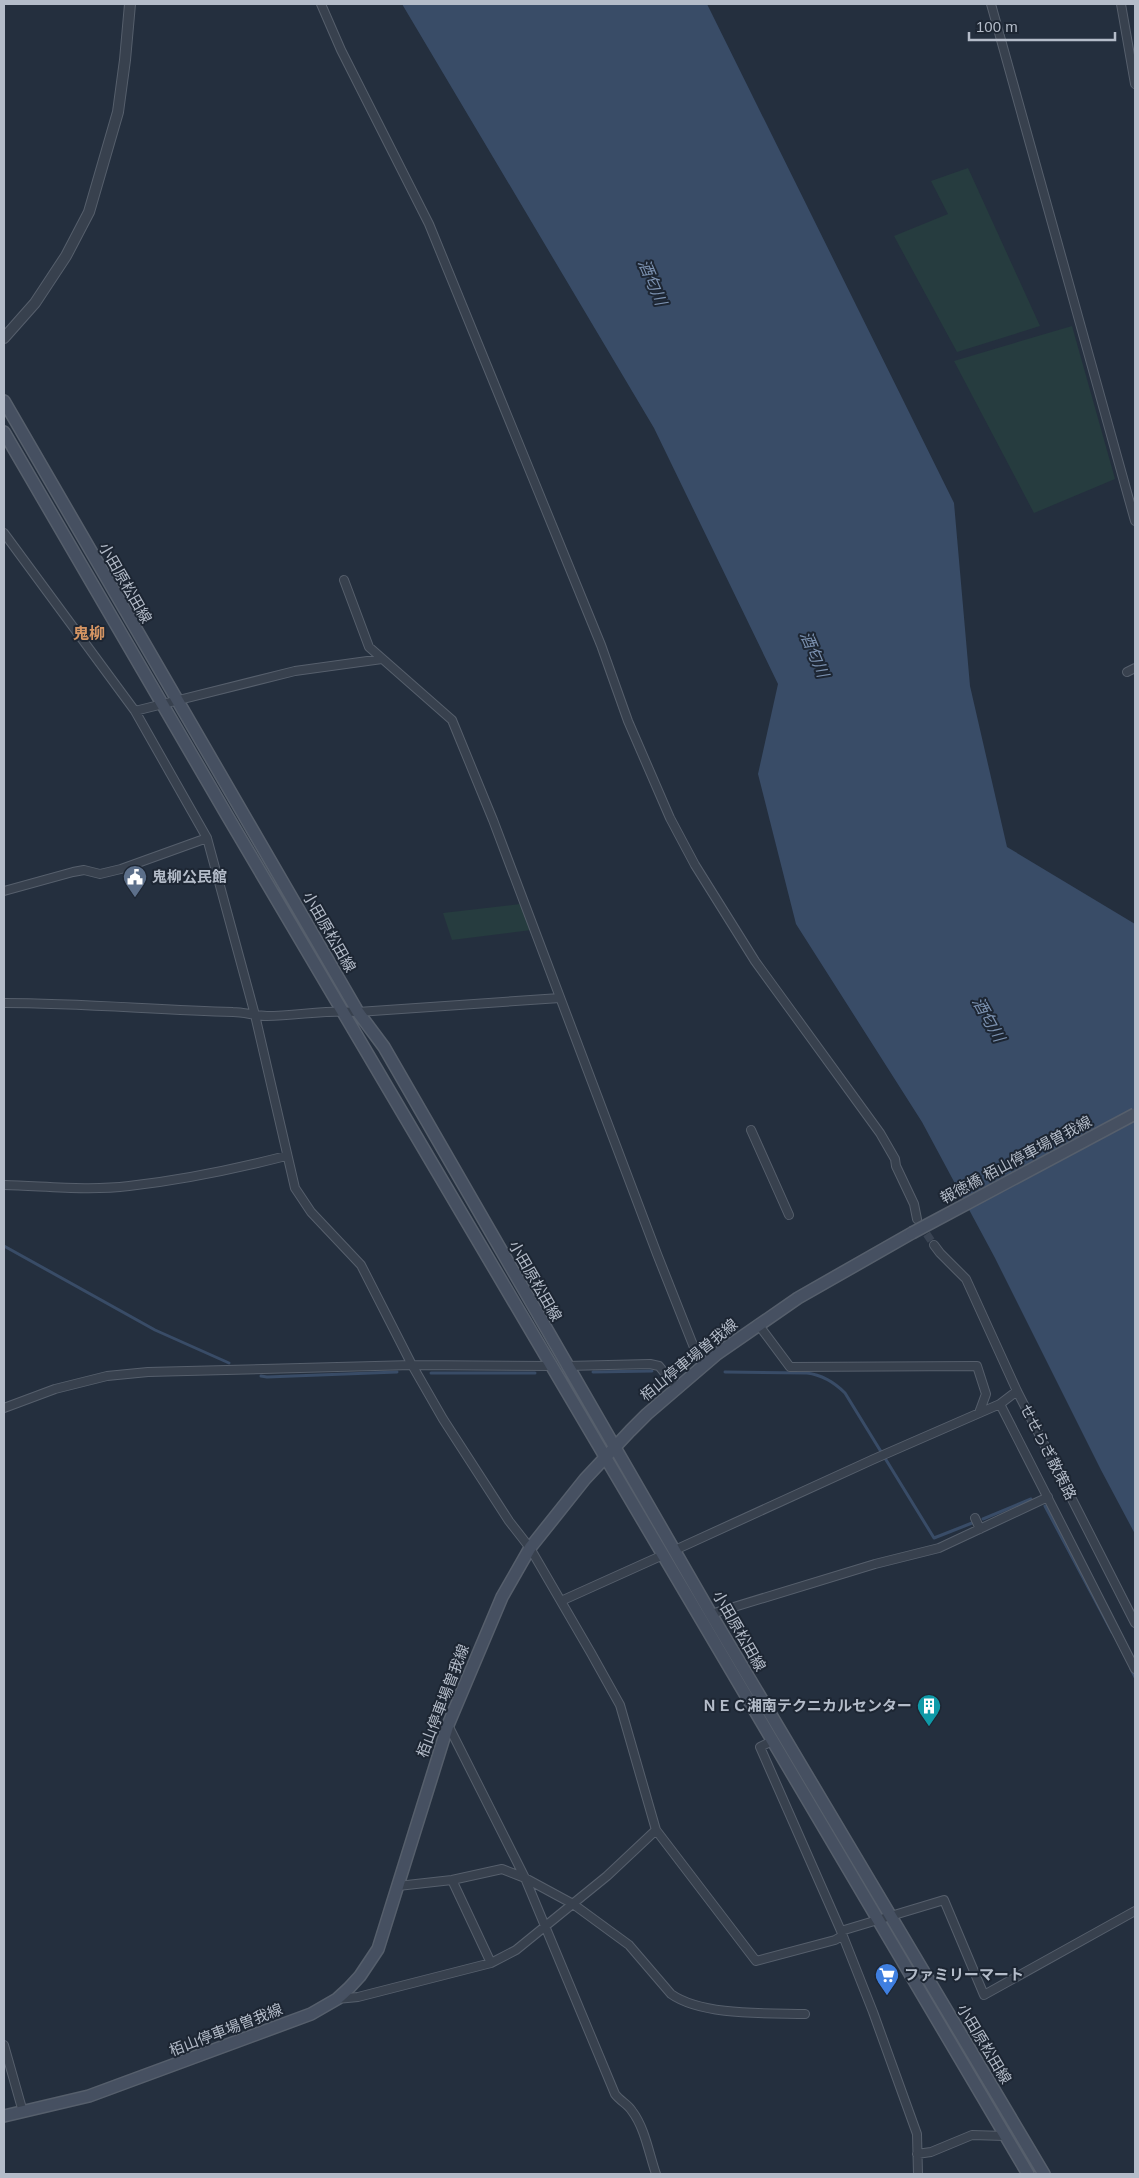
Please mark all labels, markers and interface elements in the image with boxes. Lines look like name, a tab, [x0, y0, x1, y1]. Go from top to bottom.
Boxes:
scale bar	[969, 10, 1115, 42]
text: 100 m	[976, 18, 1018, 35]
water label: 酒匂川	[635, 257, 671, 309]
street label: 小田原松田線	[96, 540, 155, 626]
district label: 鬼柳	[73, 625, 105, 642]
water label: 酒匂川	[797, 629, 833, 681]
public building icon: 鬼柳公民館	[122, 864, 148, 898]
place label: 鬼柳公民館	[152, 868, 227, 885]
street label: 小田原松田線	[300, 889, 359, 975]
water label: 酒匂川	[969, 994, 1009, 1046]
street label: 報徳橋 栢山停車場曽我線	[937, 1112, 1094, 1207]
street label: 小田原松田線	[506, 1238, 565, 1324]
street label: 栢山停車場曽我線	[637, 1315, 741, 1404]
street label: せせらぎ散策路	[1017, 1401, 1080, 1502]
street label: 小田原松田線	[710, 1588, 769, 1674]
street label: 栢山停車場曽我線	[413, 1642, 472, 1760]
building icon: ＮＥＣ湘南テクニカルセンター	[916, 1693, 942, 1727]
place label: ＮＥＣ湘南テクニカルセンター	[702, 1697, 912, 1714]
supermarket icon: ファミリーマート	[874, 1962, 900, 1996]
place label: ファミリーマート	[904, 1966, 1024, 1983]
street label: 栢山停車場曽我線	[167, 2000, 285, 2059]
street label: 小田原松田線	[954, 2001, 1015, 2087]

